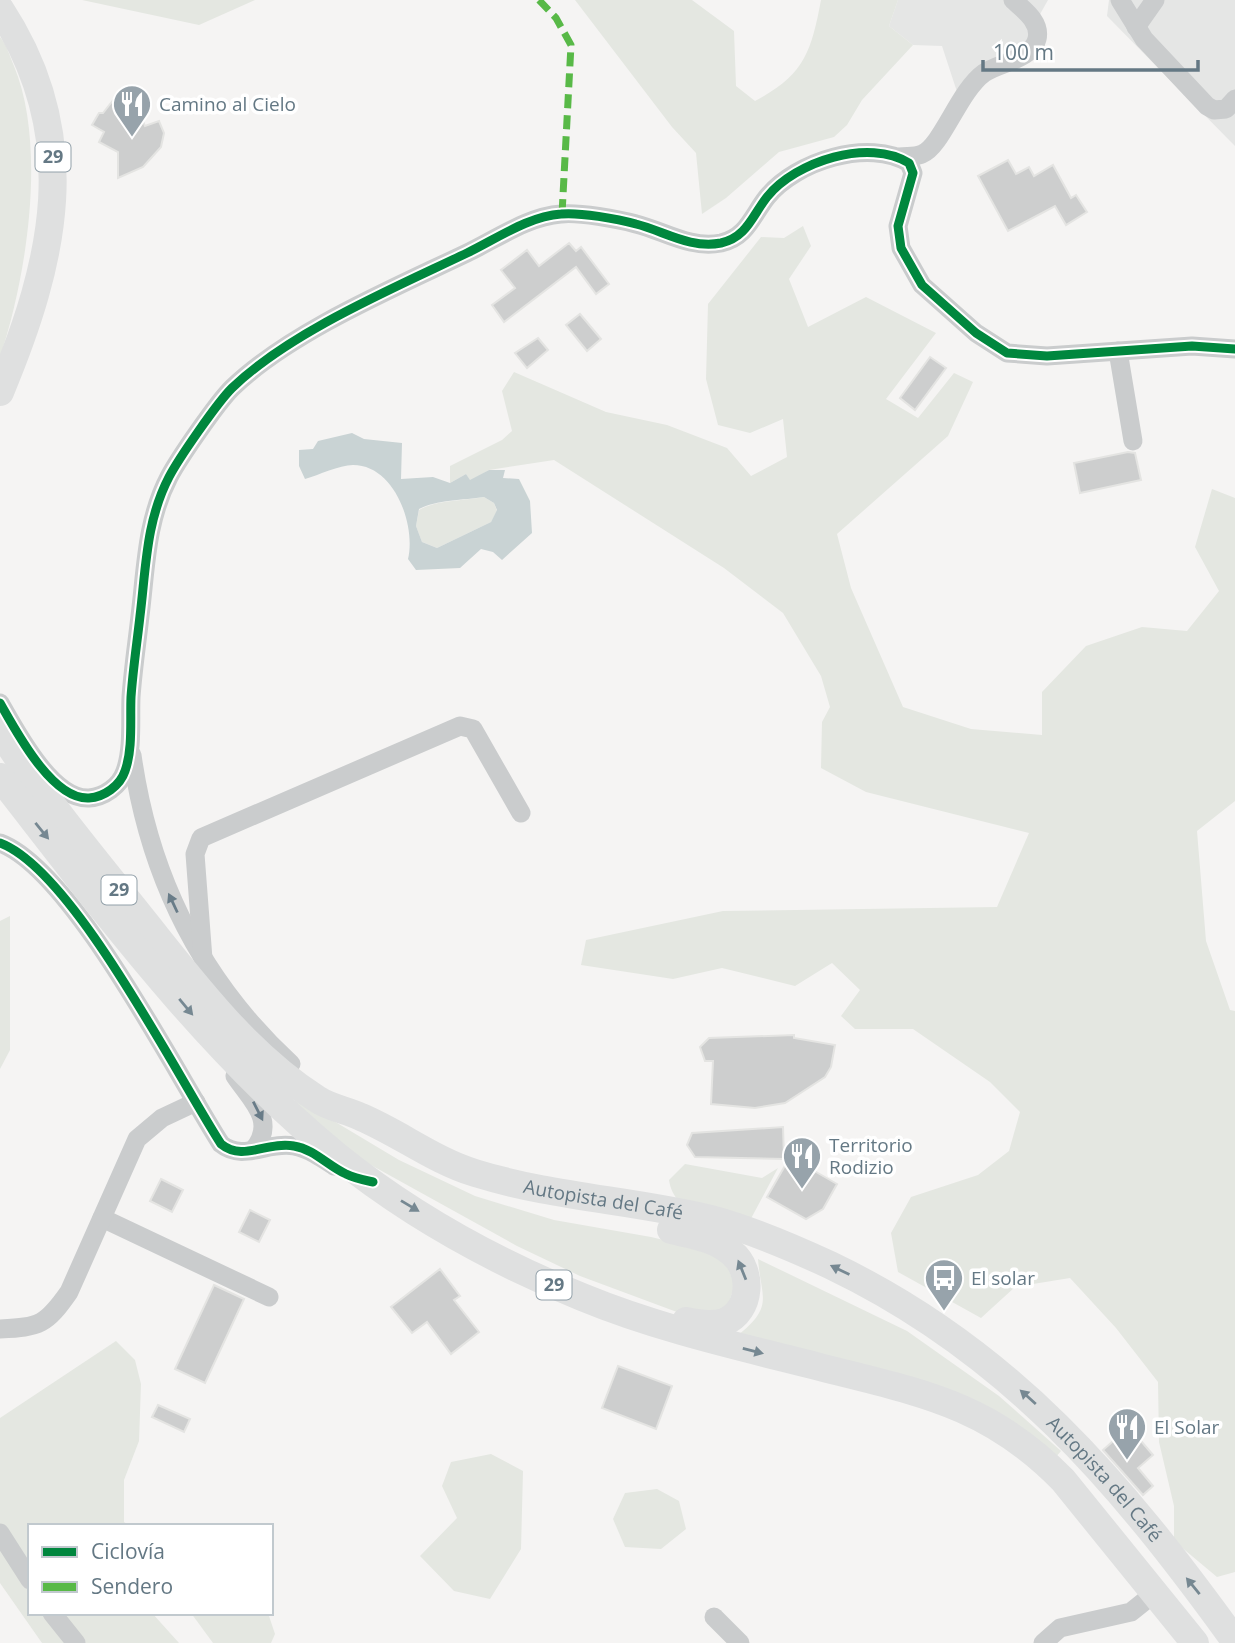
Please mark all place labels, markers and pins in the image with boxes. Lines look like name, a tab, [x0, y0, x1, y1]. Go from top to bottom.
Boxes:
restaurant icon: Camino al Cielo	[111, 83, 153, 138]
place label: Camino al Cielo	[159, 91, 296, 117]
place label: Territorio Rodizio	[829, 1132, 913, 1180]
restaurant icon: Territorio Rodizio	[781, 1135, 823, 1190]
bus stop icon: El solar	[923, 1257, 965, 1312]
place label: El solar	[971, 1265, 1035, 1291]
restaurant icon: El Solar	[1106, 1406, 1148, 1461]
place label: El Solar	[1154, 1414, 1219, 1440]

